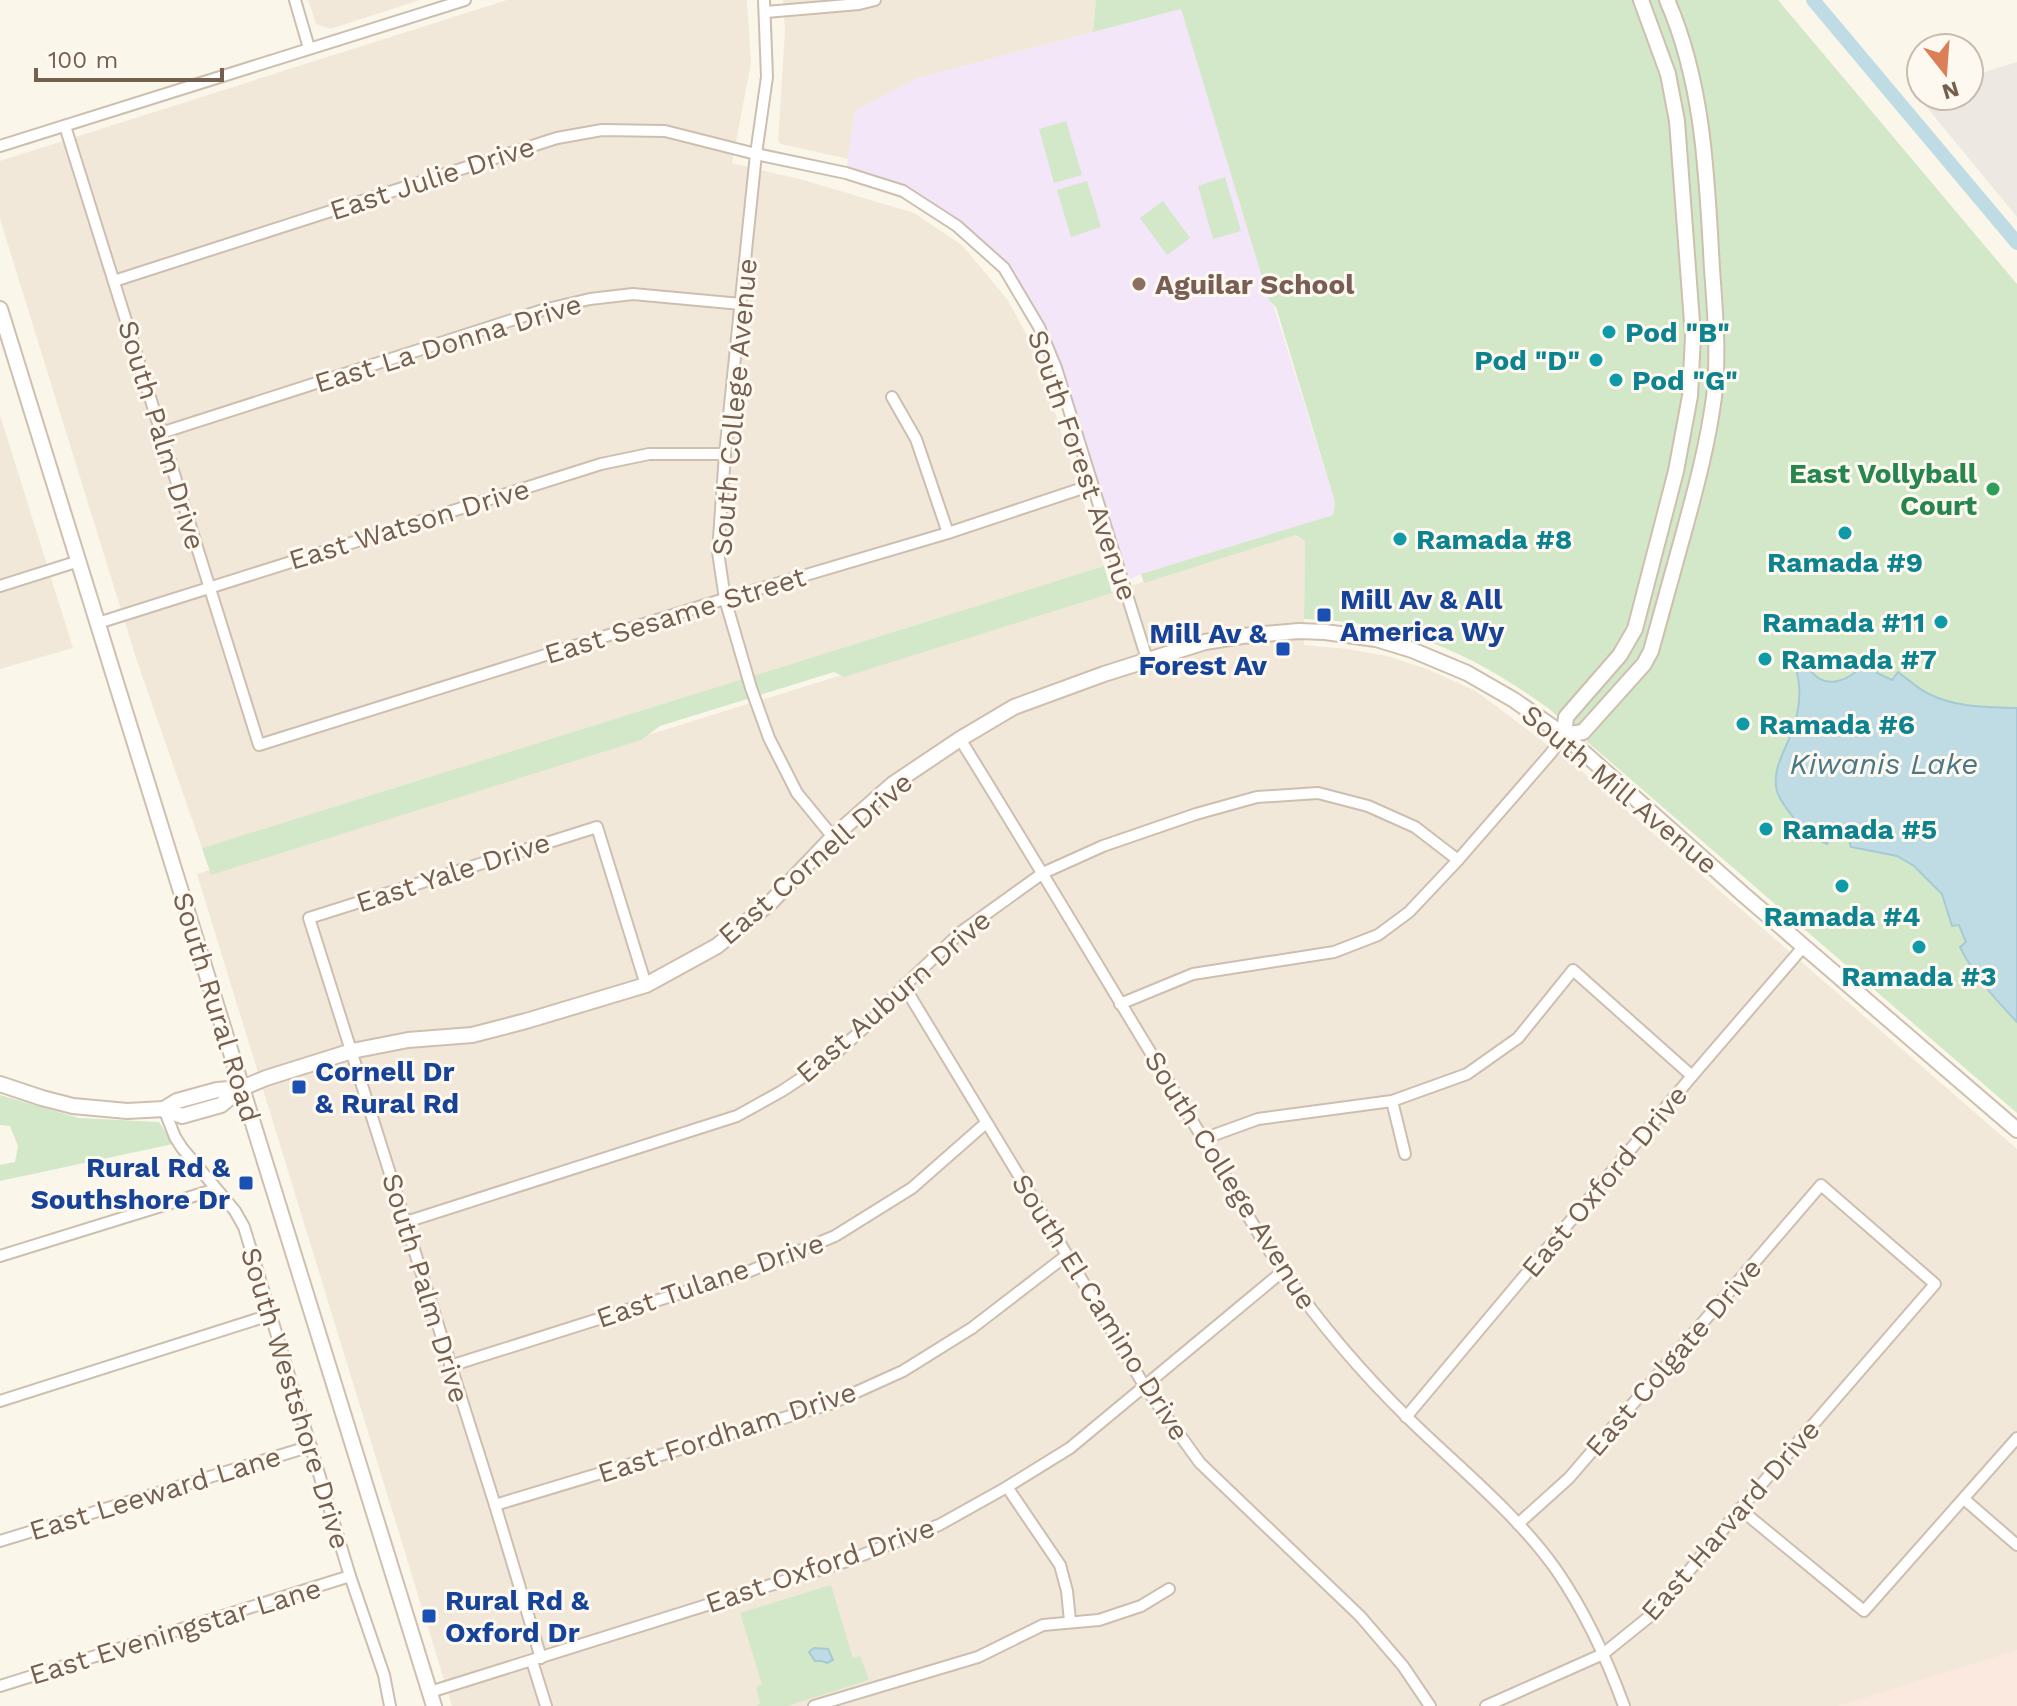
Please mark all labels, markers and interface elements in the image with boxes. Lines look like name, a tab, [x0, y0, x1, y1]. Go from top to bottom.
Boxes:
scale bar	[36, 32, 222, 82]
north arrow	[1905, 32, 1985, 112]
text: 100 m	[48, 46, 118, 74]
text: N	[1939, 76, 1962, 105]
street label: East Julie Drive	[326, 130, 539, 227]
street label: South College Avenue	[705, 257, 764, 557]
place label: Aguilar School	[1155, 268, 1355, 301]
marker: Aguilar School	[1130, 275, 1148, 293]
street label: East La Donna Drive	[311, 287, 586, 400]
place label: Pod "B"	[1625, 316, 1730, 349]
street label: South Palm Drive	[111, 317, 212, 554]
marker: Pod "B"	[1600, 323, 1618, 341]
street label: South Forest Avenue	[1021, 325, 1144, 605]
place label: Pod "D"	[1474, 344, 1580, 377]
marker: Pod "D"	[1587, 351, 1605, 369]
place label: Pod "G"	[1632, 364, 1738, 397]
marker: Pod "G"	[1607, 371, 1625, 389]
place label: East Vollyball Court	[1789, 457, 1978, 522]
street label: East Watson Drive	[285, 472, 533, 577]
marker: East Vollyball Court	[1984, 480, 2002, 498]
place label: Ramada #8	[1416, 523, 1572, 556]
marker: Ramada #9	[1836, 524, 1854, 542]
marker: Ramada #8	[1391, 530, 1409, 548]
place label: Ramada #9	[1767, 546, 1923, 579]
street label: East Sesame Street	[541, 560, 810, 671]
place label: Mill Av & All America Wy	[1340, 583, 1505, 648]
marker: Mill Av & All America Wy	[1315, 606, 1333, 624]
place label: Ramada #11	[1762, 606, 1925, 639]
marker: Ramada #11	[1932, 613, 1950, 631]
place label: Mill Av & Forest Av	[1139, 617, 1267, 682]
marker: Mill Av & Forest Av	[1274, 640, 1292, 658]
place label: Ramada #7	[1781, 643, 1937, 676]
marker: Ramada #7	[1756, 650, 1774, 668]
street label: South Mill Avenue	[1515, 698, 1724, 881]
place label: Ramada #6	[1759, 708, 1915, 741]
marker: Ramada #6	[1734, 715, 1752, 733]
water label: Kiwanis Lake	[1790, 746, 1978, 781]
street label: East Cornell Drive	[712, 765, 919, 952]
place label: Ramada #5	[1782, 813, 1937, 846]
marker: Ramada #5	[1757, 820, 1775, 838]
street label: East Yale Drive	[352, 826, 554, 919]
marker: Ramada #4	[1833, 877, 1851, 895]
street label: South Rural Road	[166, 888, 267, 1126]
place label: Ramada #4	[1764, 900, 1920, 933]
street label: East Auburn Drive	[789, 903, 997, 1090]
marker: Ramada #3	[1910, 938, 1928, 956]
place label: Ramada #3	[1841, 960, 1997, 993]
street label: South College Avenue	[1138, 1045, 1324, 1316]
place label: Cornell Dr & Rural Rd	[315, 1055, 459, 1120]
marker: Cornell Dr & Rural Rd	[290, 1078, 308, 1096]
street label: East Oxford Drive	[1515, 1079, 1694, 1284]
place label: Rural Rd & Southshore Dr	[31, 1151, 230, 1216]
street label: South El Camino Drive	[1005, 1168, 1196, 1447]
street label: South Palm Drive	[375, 1170, 476, 1407]
marker: Rural Rd & Southshore Dr	[237, 1174, 255, 1192]
street label: East Tulane Drive	[592, 1226, 828, 1335]
street label: South Westshore Drive	[234, 1243, 357, 1553]
street label: East Colgate Drive	[1578, 1252, 1768, 1463]
street label: East Fordham Drive	[594, 1375, 860, 1490]
street label: East Harvard Drive	[1634, 1413, 1827, 1627]
street label: East Leeward Lane	[25, 1440, 285, 1547]
street label: East Oxford Drive	[701, 1511, 939, 1620]
street label: East Eveningstar Lane	[25, 1571, 325, 1692]
place label: Rural Rd & Oxford Dr	[445, 1584, 589, 1649]
marker: Rural Rd & Oxford Dr	[420, 1607, 438, 1625]

